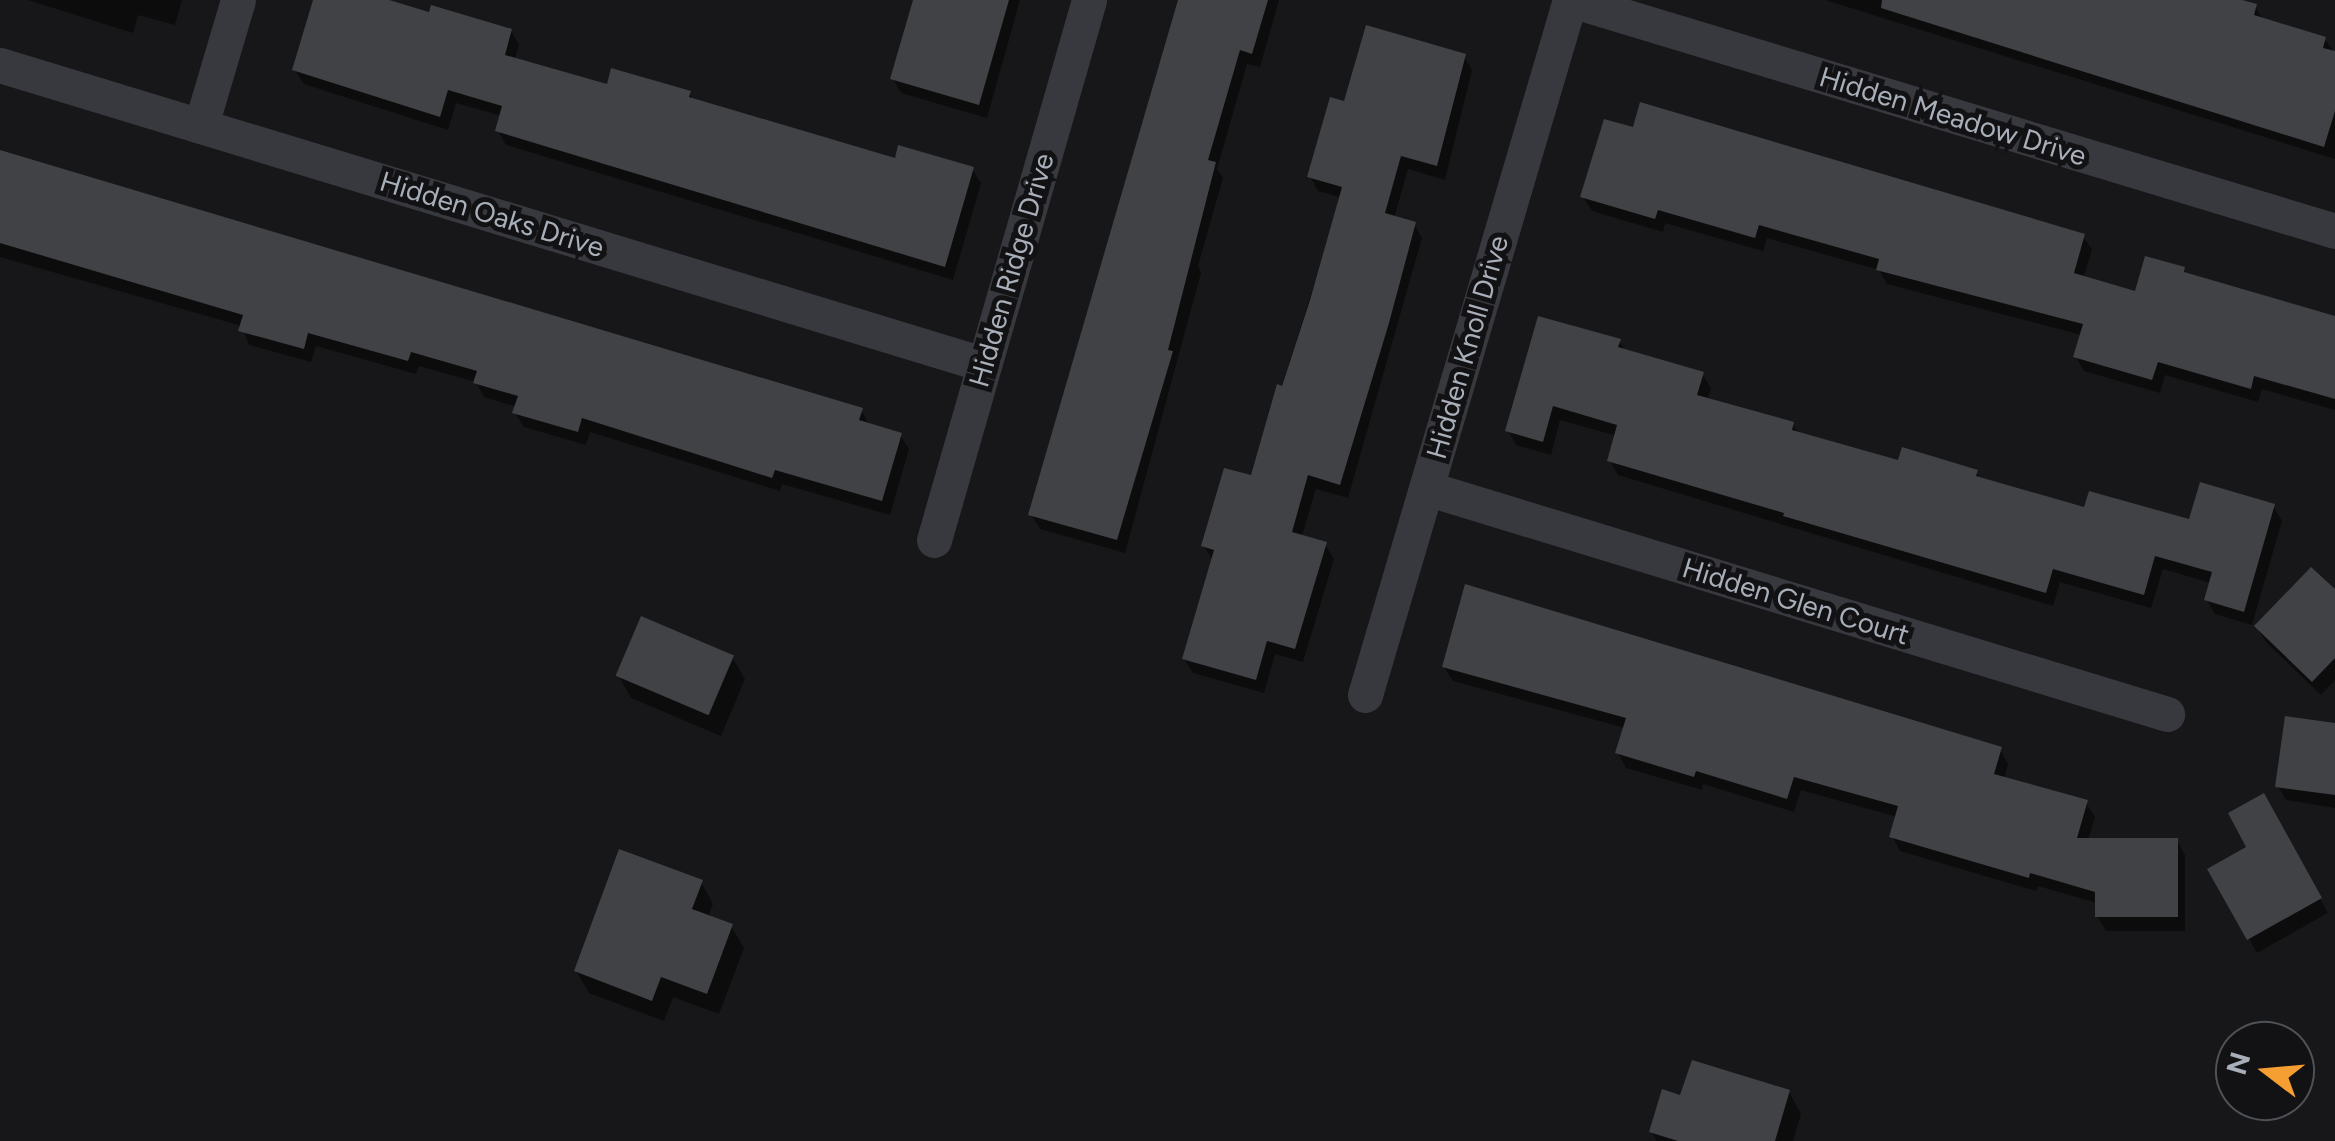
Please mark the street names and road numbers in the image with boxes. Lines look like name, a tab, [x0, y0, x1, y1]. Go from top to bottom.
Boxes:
street label: Hidden Meadow Drive	[1815, 59, 2091, 173]
street label: Hidden Ridge Drive	[962, 149, 1060, 391]
street label: Hidden Oaks Drive	[376, 164, 608, 264]
street label: Hidden Knoll Drive	[1419, 231, 1515, 463]
street label: Hidden Glen Court	[1678, 551, 1914, 651]

